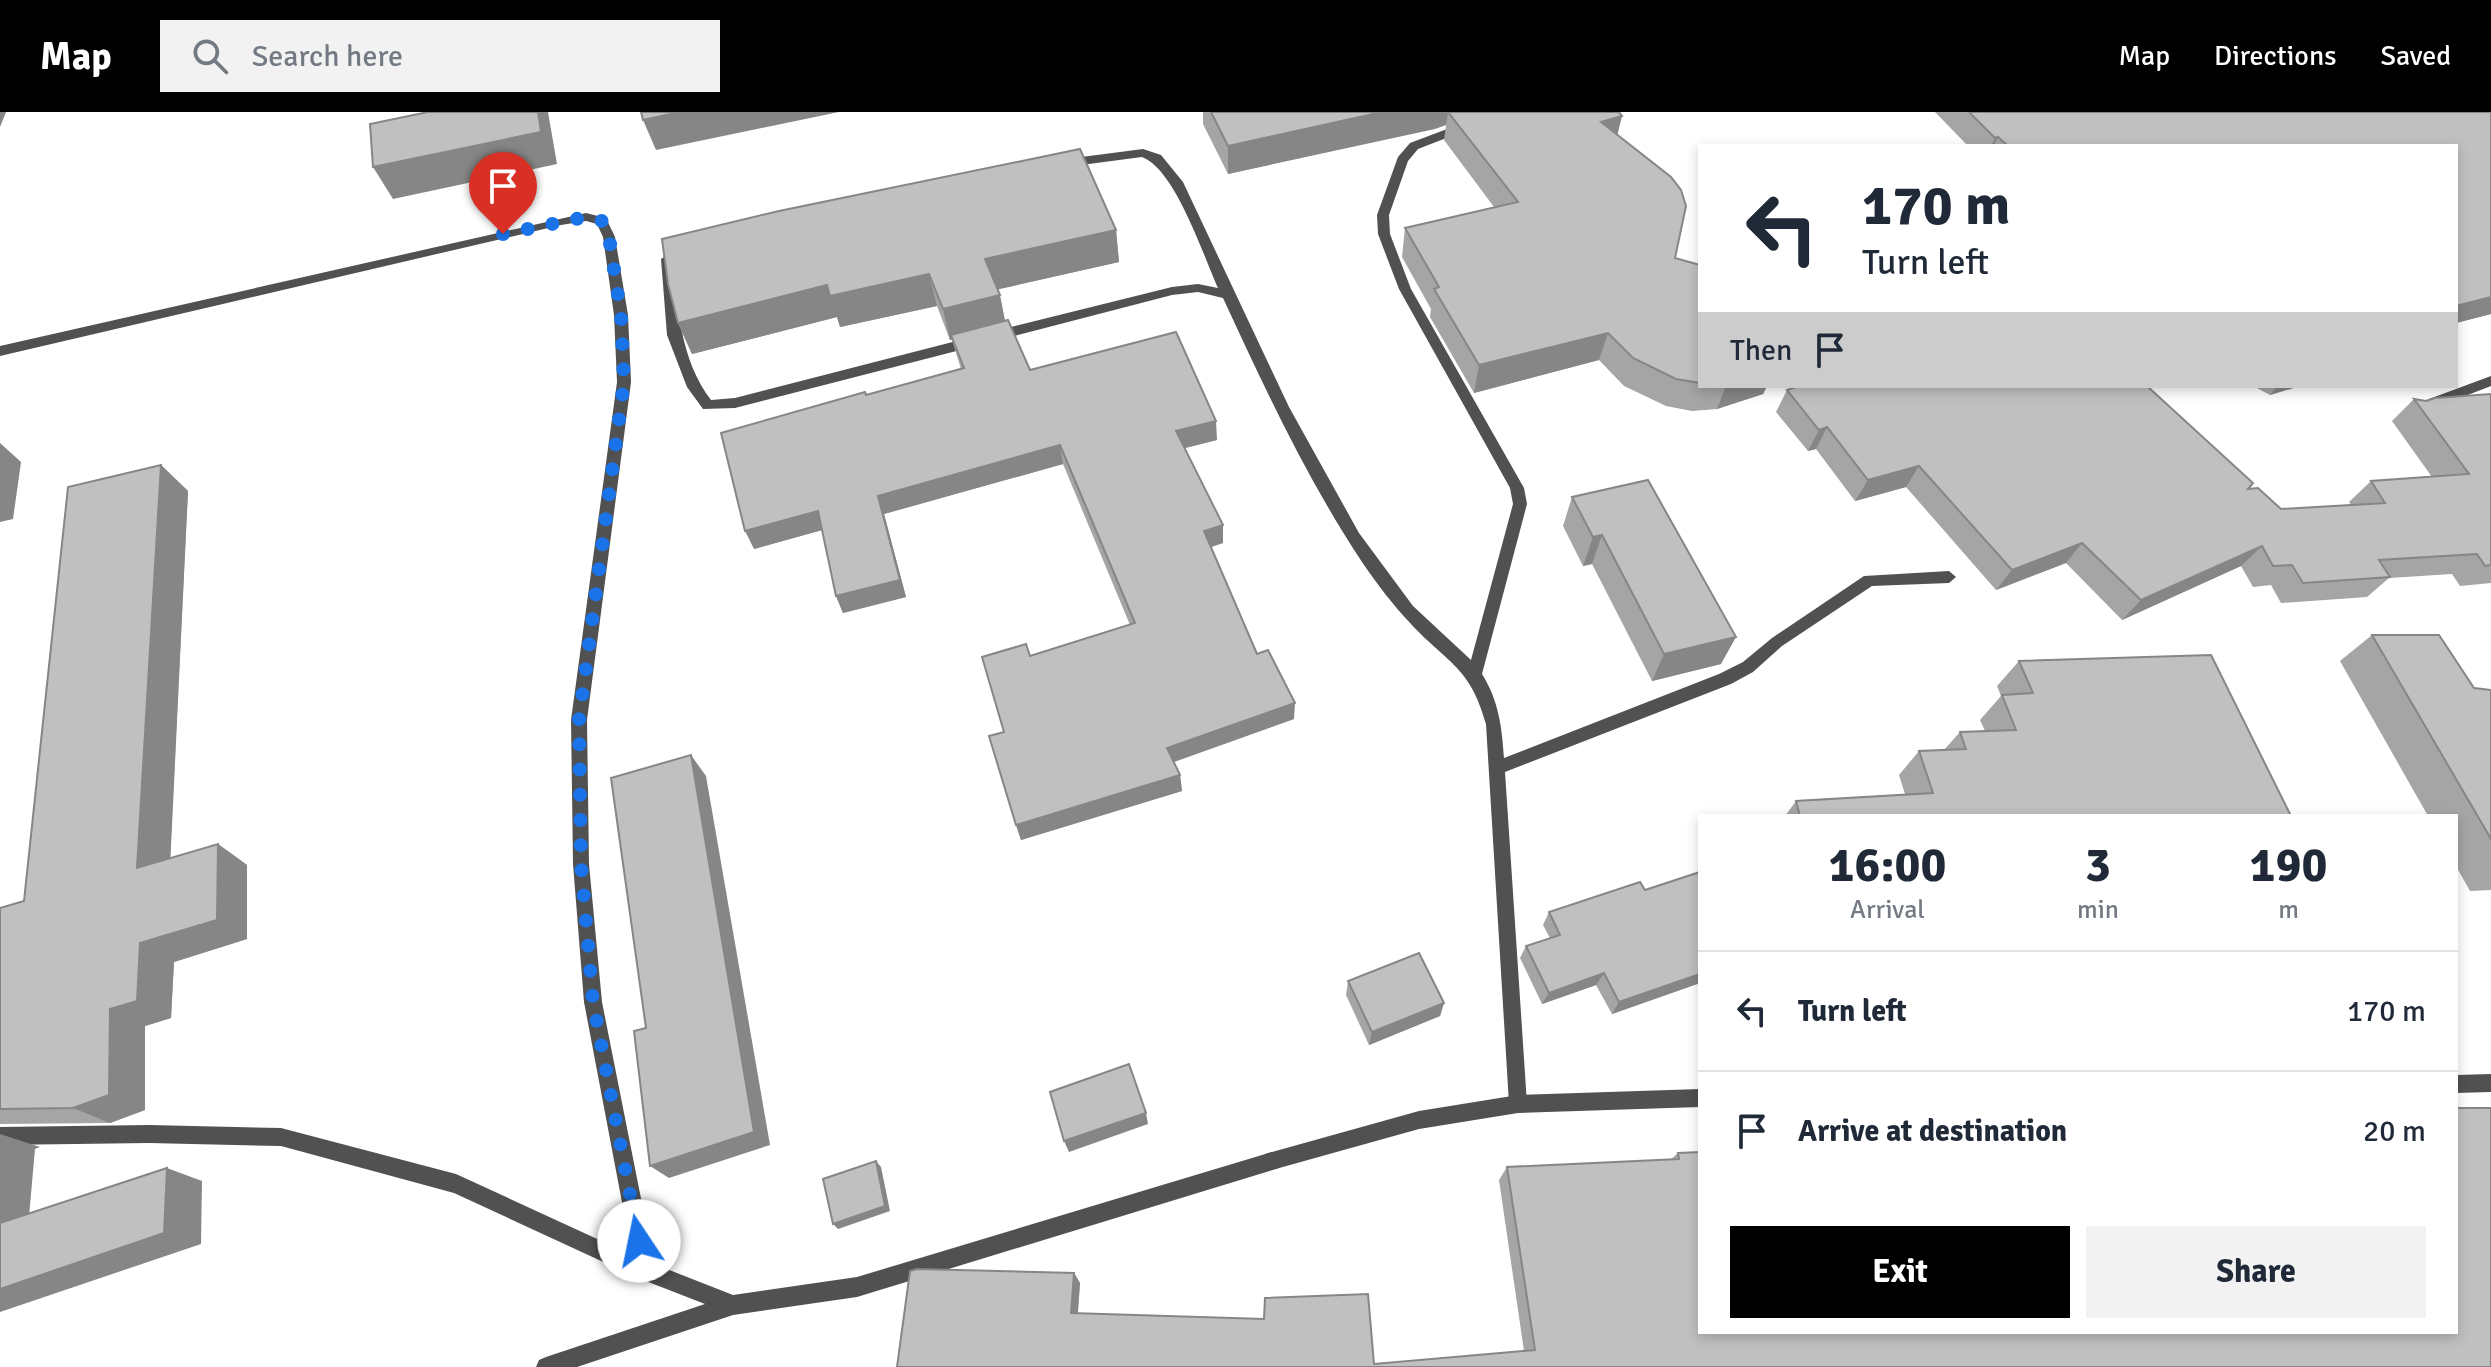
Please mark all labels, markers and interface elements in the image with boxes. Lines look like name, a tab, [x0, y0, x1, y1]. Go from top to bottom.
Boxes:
search box	[160, 20, 720, 92]
text: Map	[40, 33, 112, 80]
icon: search	[188, 34, 232, 78]
text: Search here	[252, 38, 403, 75]
text: Map	[2118, 39, 2170, 73]
text: Directions	[2214, 39, 2336, 73]
text: Saved	[2380, 39, 2451, 73]
pin	[469, 152, 537, 234]
icon: arrive	[481, 164, 525, 208]
text: 170 m	[1862, 171, 2010, 240]
icon: left	[1730, 176, 1834, 280]
text: Turn left	[1862, 240, 1989, 285]
icon: arrive	[1808, 328, 1852, 372]
text: Then	[1730, 332, 1792, 369]
text: 16:00	[1829, 836, 1946, 895]
text: 3	[2085, 836, 2111, 895]
text: 190	[2250, 836, 2327, 895]
text: Arrival	[1850, 894, 1925, 926]
text: min	[2077, 894, 2119, 926]
text: m	[2278, 894, 2299, 926]
icon: left	[1730, 989, 1774, 1033]
text: Turn left	[1798, 993, 1907, 1030]
text: 170 m	[2347, 993, 2426, 1030]
icon: arrive	[1730, 1109, 1774, 1153]
text: Arrive at destination	[1798, 1113, 2067, 1150]
text: 20 m	[2363, 1113, 2426, 1150]
position arrow	[597, 1199, 681, 1283]
button: Exit	[1730, 1226, 2070, 1318]
button: Share	[2086, 1226, 2426, 1318]

